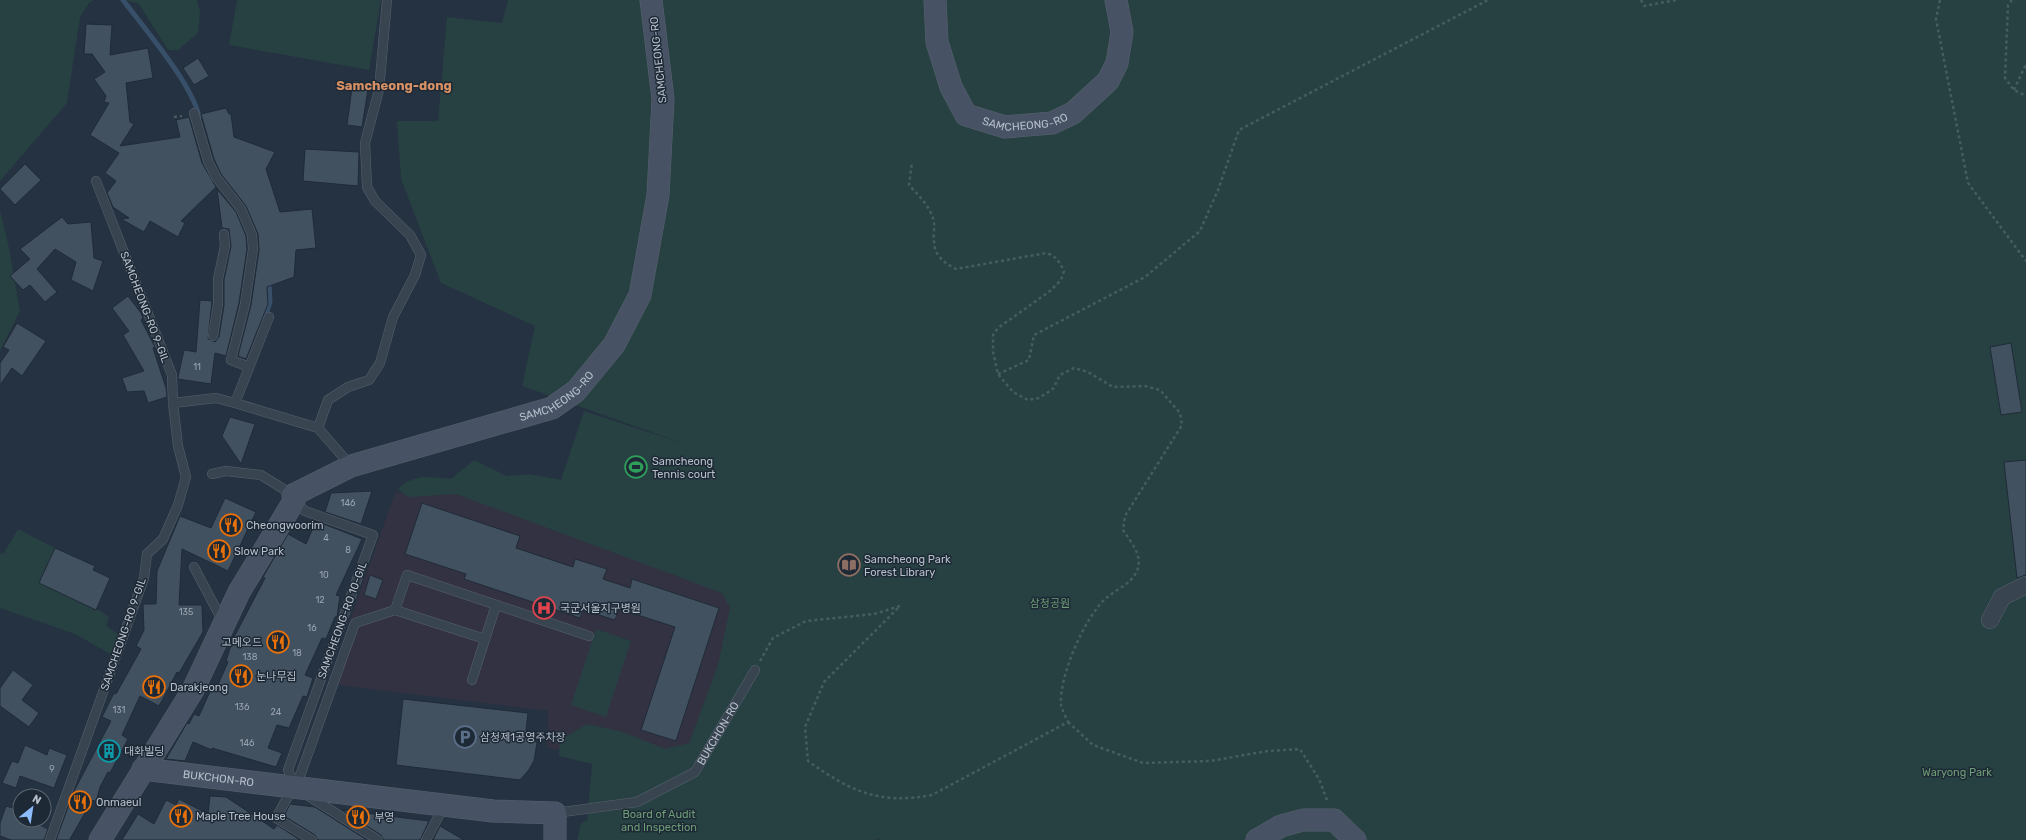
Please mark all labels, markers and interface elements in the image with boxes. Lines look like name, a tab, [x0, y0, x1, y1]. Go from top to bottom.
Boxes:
street label: SAMCHEONG-RO	[647, 16, 670, 104]
district label: Samcheong-dong	[336, 78, 452, 93]
street label: SAMCHEONG-RO	[981, 110, 1070, 134]
street label: SAMCHEONG-RO 9-GIL	[117, 250, 172, 365]
house number: 11	[193, 362, 201, 372]
street label: SAMCHEONG-RO	[518, 369, 597, 424]
sports icon: Samcheong Tennis court	[623, 454, 649, 480]
place label: Samcheong Tennis court	[652, 455, 716, 481]
house number: 146	[341, 498, 356, 508]
restaurant icon: Cheongwoorim	[218, 512, 244, 538]
place label: Cheongwoorim	[246, 519, 324, 532]
house number: 4	[323, 533, 329, 543]
restaurant icon: Slow Park	[206, 538, 232, 564]
place label: Slow Park	[234, 545, 284, 558]
house number: 8	[345, 545, 351, 555]
library icon: Samcheong Park Forest Library	[836, 552, 862, 578]
place label: Samcheong Park Forest Library	[864, 553, 951, 579]
street label: SAMCHEONG-RO 10-GIL	[315, 560, 370, 680]
house number: 10	[319, 570, 329, 580]
street label: SAMCHEONG-RO 9-GIL	[98, 576, 149, 692]
house number: 12	[315, 595, 325, 605]
hospital icon: 국군서울지구병원	[531, 595, 557, 621]
park label: 삼청공원	[1030, 597, 1070, 610]
place label: 국군서울지구병원	[560, 602, 641, 615]
house number: 135	[179, 607, 193, 617]
house number: 16	[307, 623, 317, 633]
restaurant icon: 고메오드	[265, 629, 291, 655]
place label: 고메오드	[222, 636, 262, 649]
house number: 18	[292, 648, 302, 658]
house number: 138	[243, 652, 258, 662]
restaurant icon: 눈나무집	[228, 663, 254, 689]
place label: 눈나무집	[256, 670, 296, 683]
restaurant icon: Darakjeong	[141, 674, 167, 700]
place label: Darakjeong	[170, 681, 228, 694]
street label: BUKCHON-RO	[695, 699, 742, 768]
house number: 136	[235, 702, 250, 712]
house number: 131	[113, 705, 126, 715]
house number: 24	[271, 707, 282, 717]
parking icon: 삼청제1공영주차장	[452, 724, 478, 750]
place label: 삼청제1공영주차장	[480, 731, 566, 744]
building icon: 대화빌딩	[96, 738, 122, 764]
house number: 146	[240, 738, 255, 748]
place label: 대화빌딩	[124, 745, 164, 758]
house number: 9	[49, 764, 55, 774]
park label: Waryong Park	[1922, 766, 1992, 779]
street label: BUKCHON-RO	[182, 768, 255, 789]
north arrow	[12, 788, 52, 828]
restaurant icon: Onmaeul	[67, 789, 93, 815]
text: N	[30, 792, 43, 807]
place label: Onmaeul	[96, 796, 141, 809]
restaurant icon: Maple Tree House	[168, 803, 194, 829]
restaurant icon: 부영	[345, 804, 371, 830]
park label: Board of Audit and Inspection	[621, 808, 697, 834]
place label: Maple Tree House	[196, 810, 286, 823]
place label: 부영	[374, 811, 394, 824]

